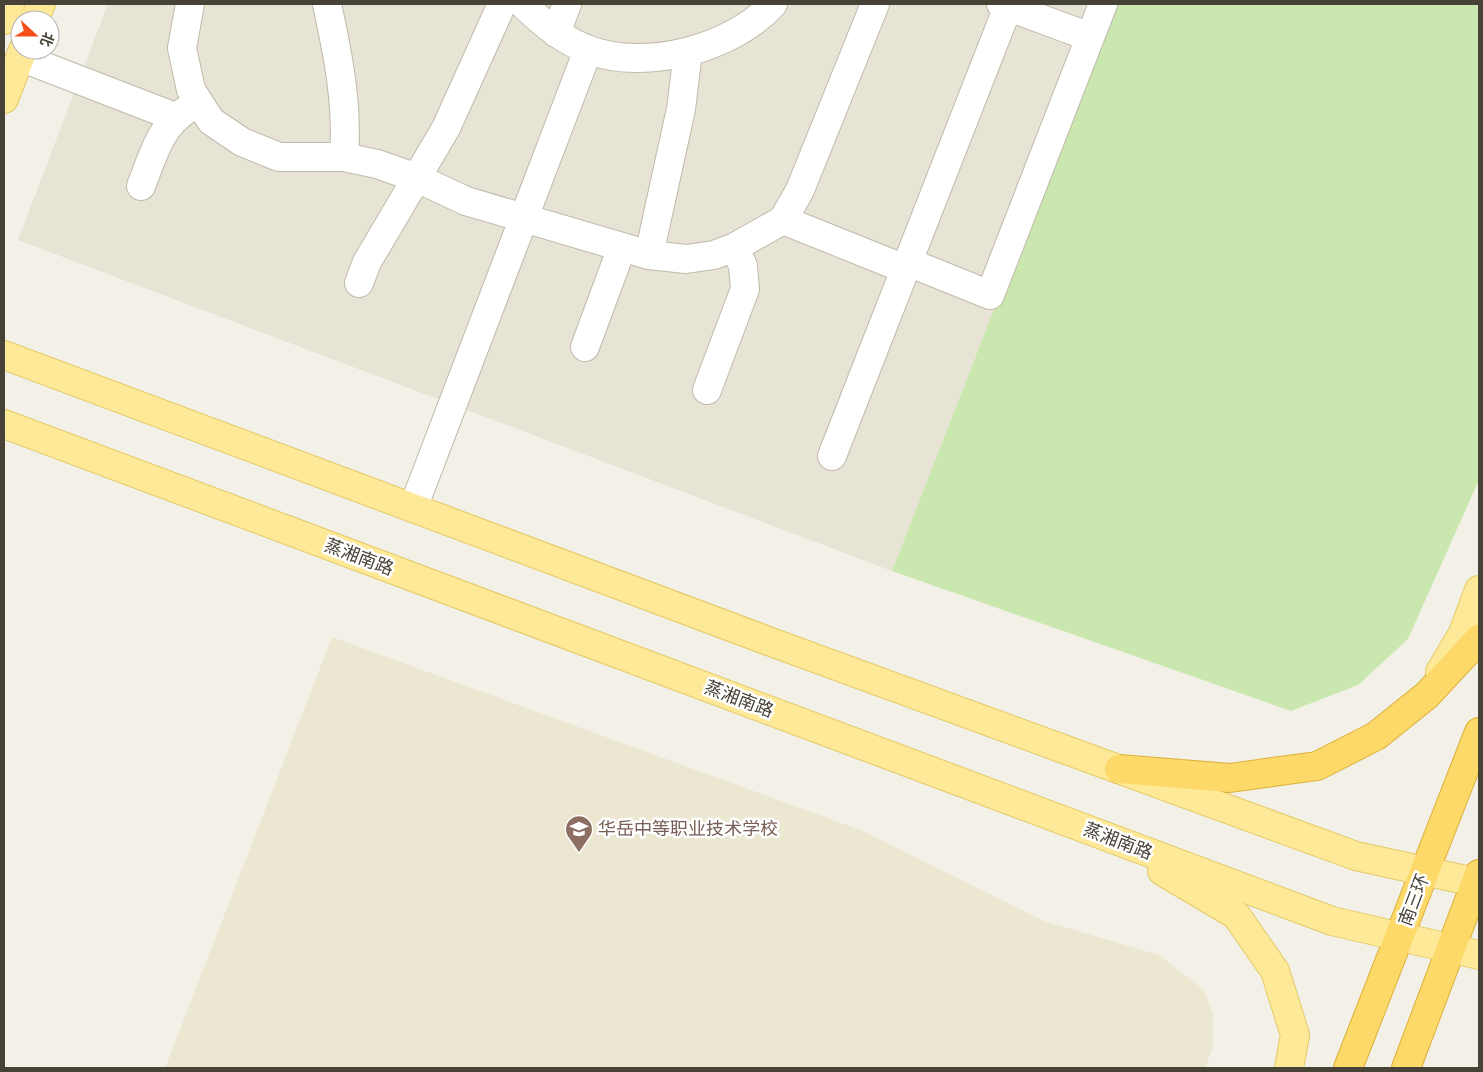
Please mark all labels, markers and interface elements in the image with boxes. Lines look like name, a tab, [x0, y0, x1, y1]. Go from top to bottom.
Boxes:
north arrow	[10, 10, 60, 60]
text: 北	[36, 30, 58, 49]
street label: 蒸湘南路	[321, 533, 397, 580]
street label: 蒸湘南路	[701, 675, 777, 722]
school or university icon: 华岳中等职业技术学校	[564, 814, 594, 853]
place label: 华岳中等职业技术学校	[598, 817, 778, 840]
street label: 蒸湘南路	[1080, 817, 1156, 864]
street label: 南三环	[1393, 870, 1434, 929]

